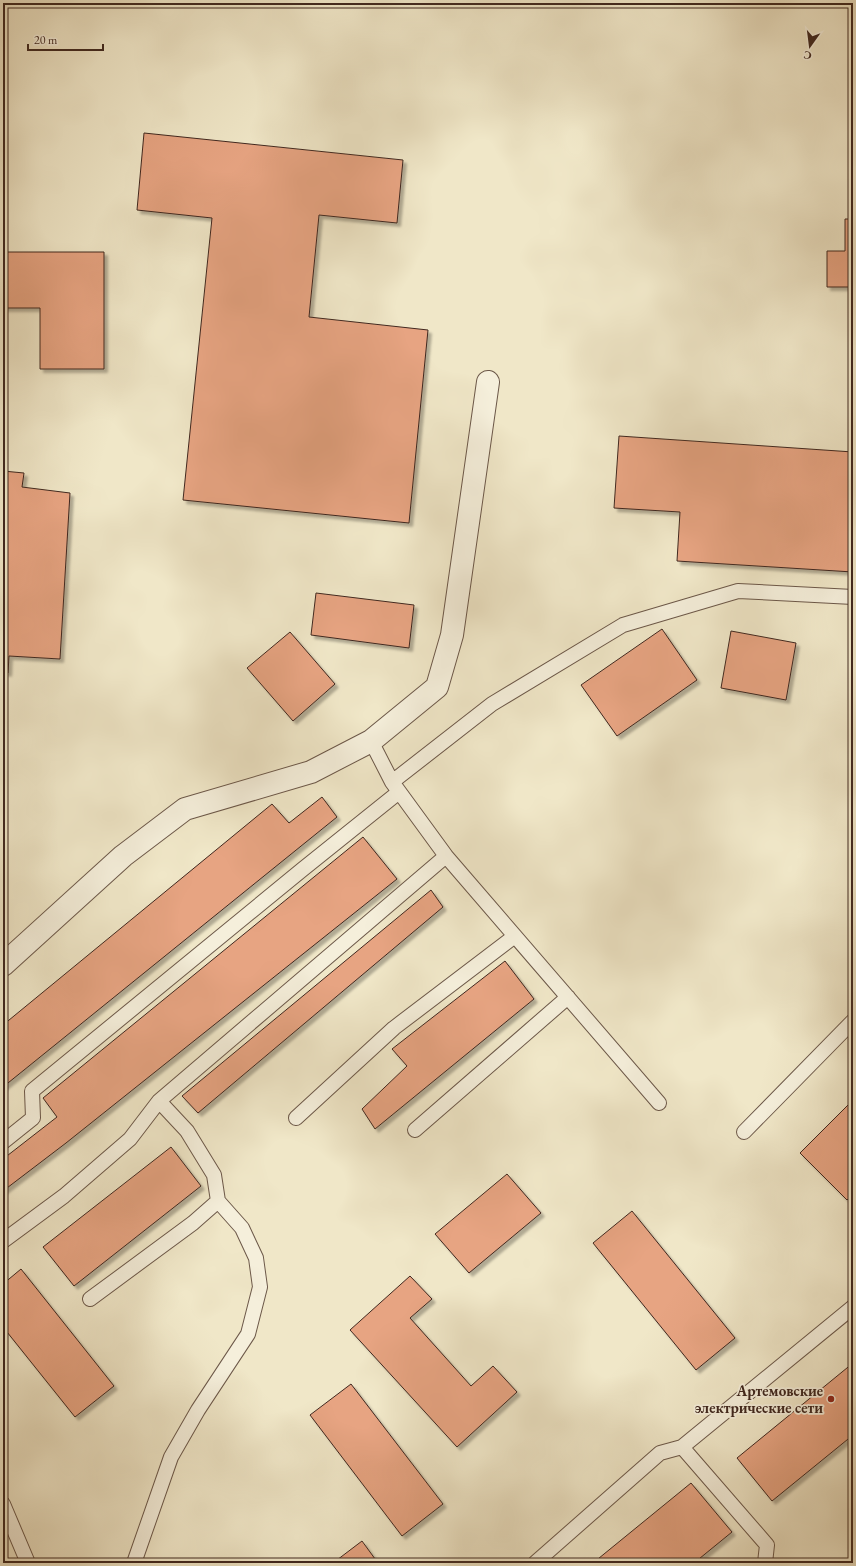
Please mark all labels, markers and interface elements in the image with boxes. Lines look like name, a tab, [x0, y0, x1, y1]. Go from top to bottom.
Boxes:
scale bar	[28, 26, 103, 52]
north arrow	[790, 26, 830, 66]
text: 20 m	[34, 32, 58, 48]
text: С	[802, 48, 813, 63]
place label: Артемовские электрические сети	[695, 1381, 823, 1417]
marker: Артемовские электрические сети	[826, 1394, 836, 1404]

